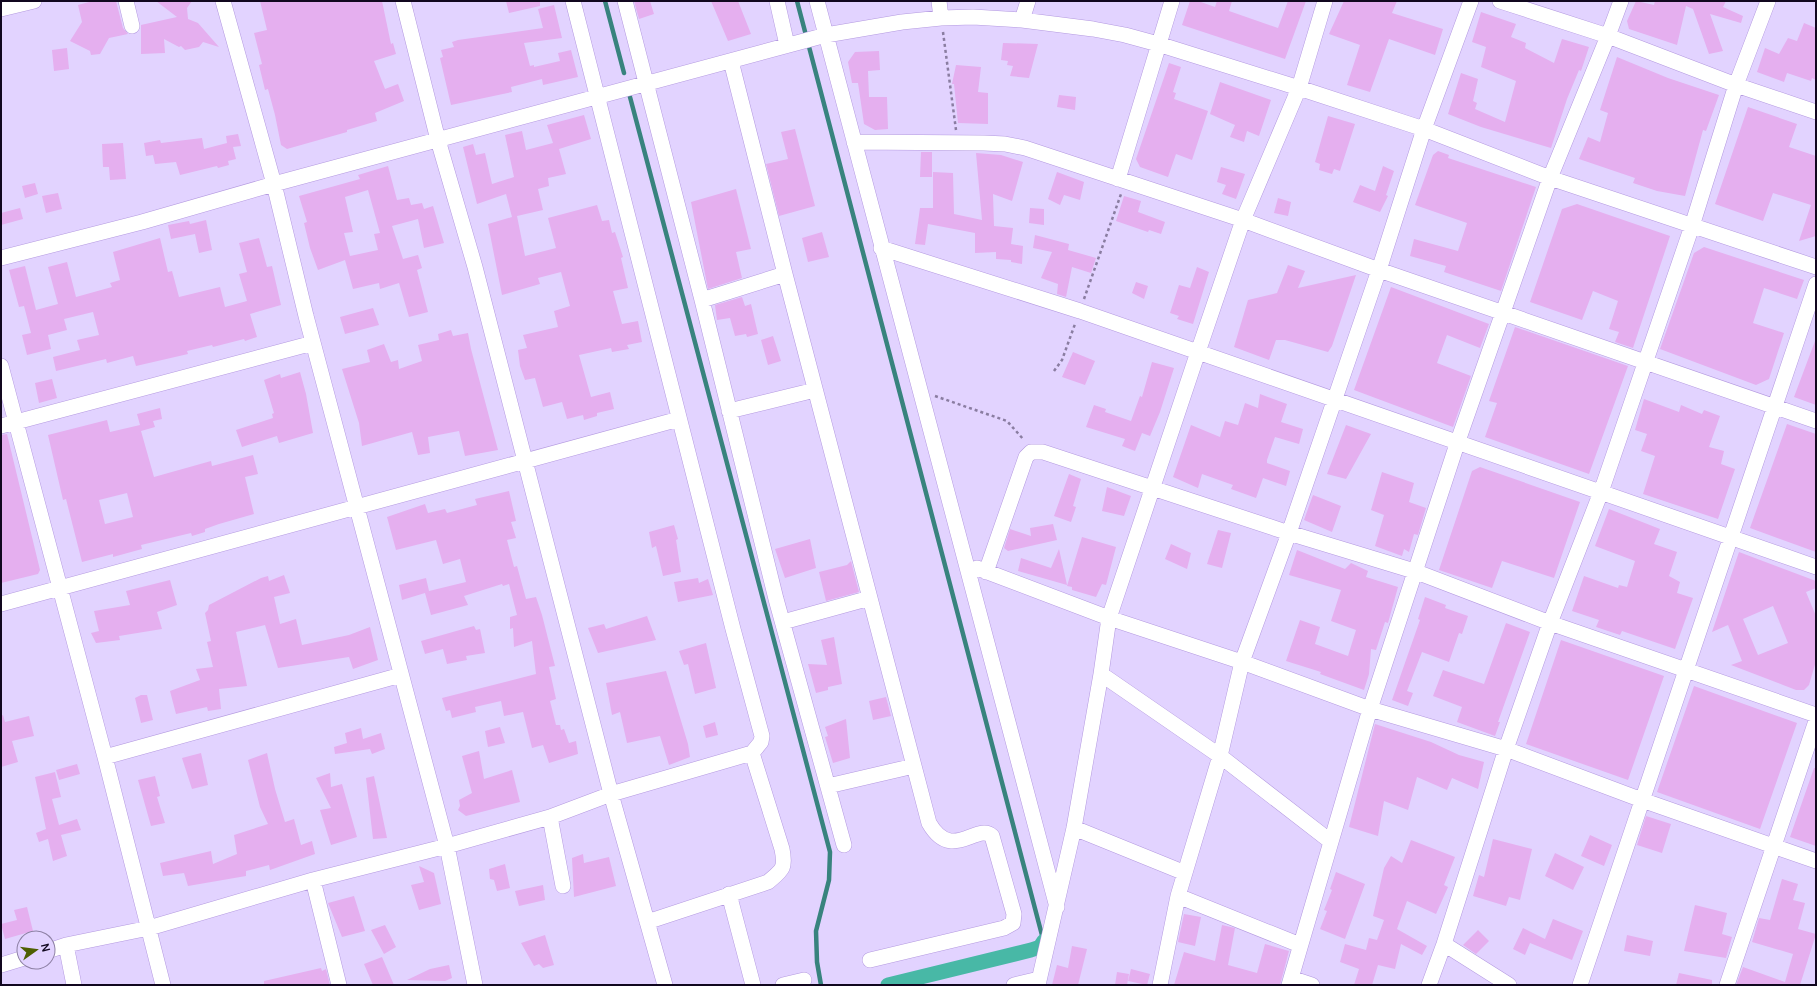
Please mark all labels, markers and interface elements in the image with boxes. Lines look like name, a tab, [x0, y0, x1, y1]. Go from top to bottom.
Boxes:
north arrow	[16, 930, 56, 970]
text: N	[38, 942, 54, 953]

